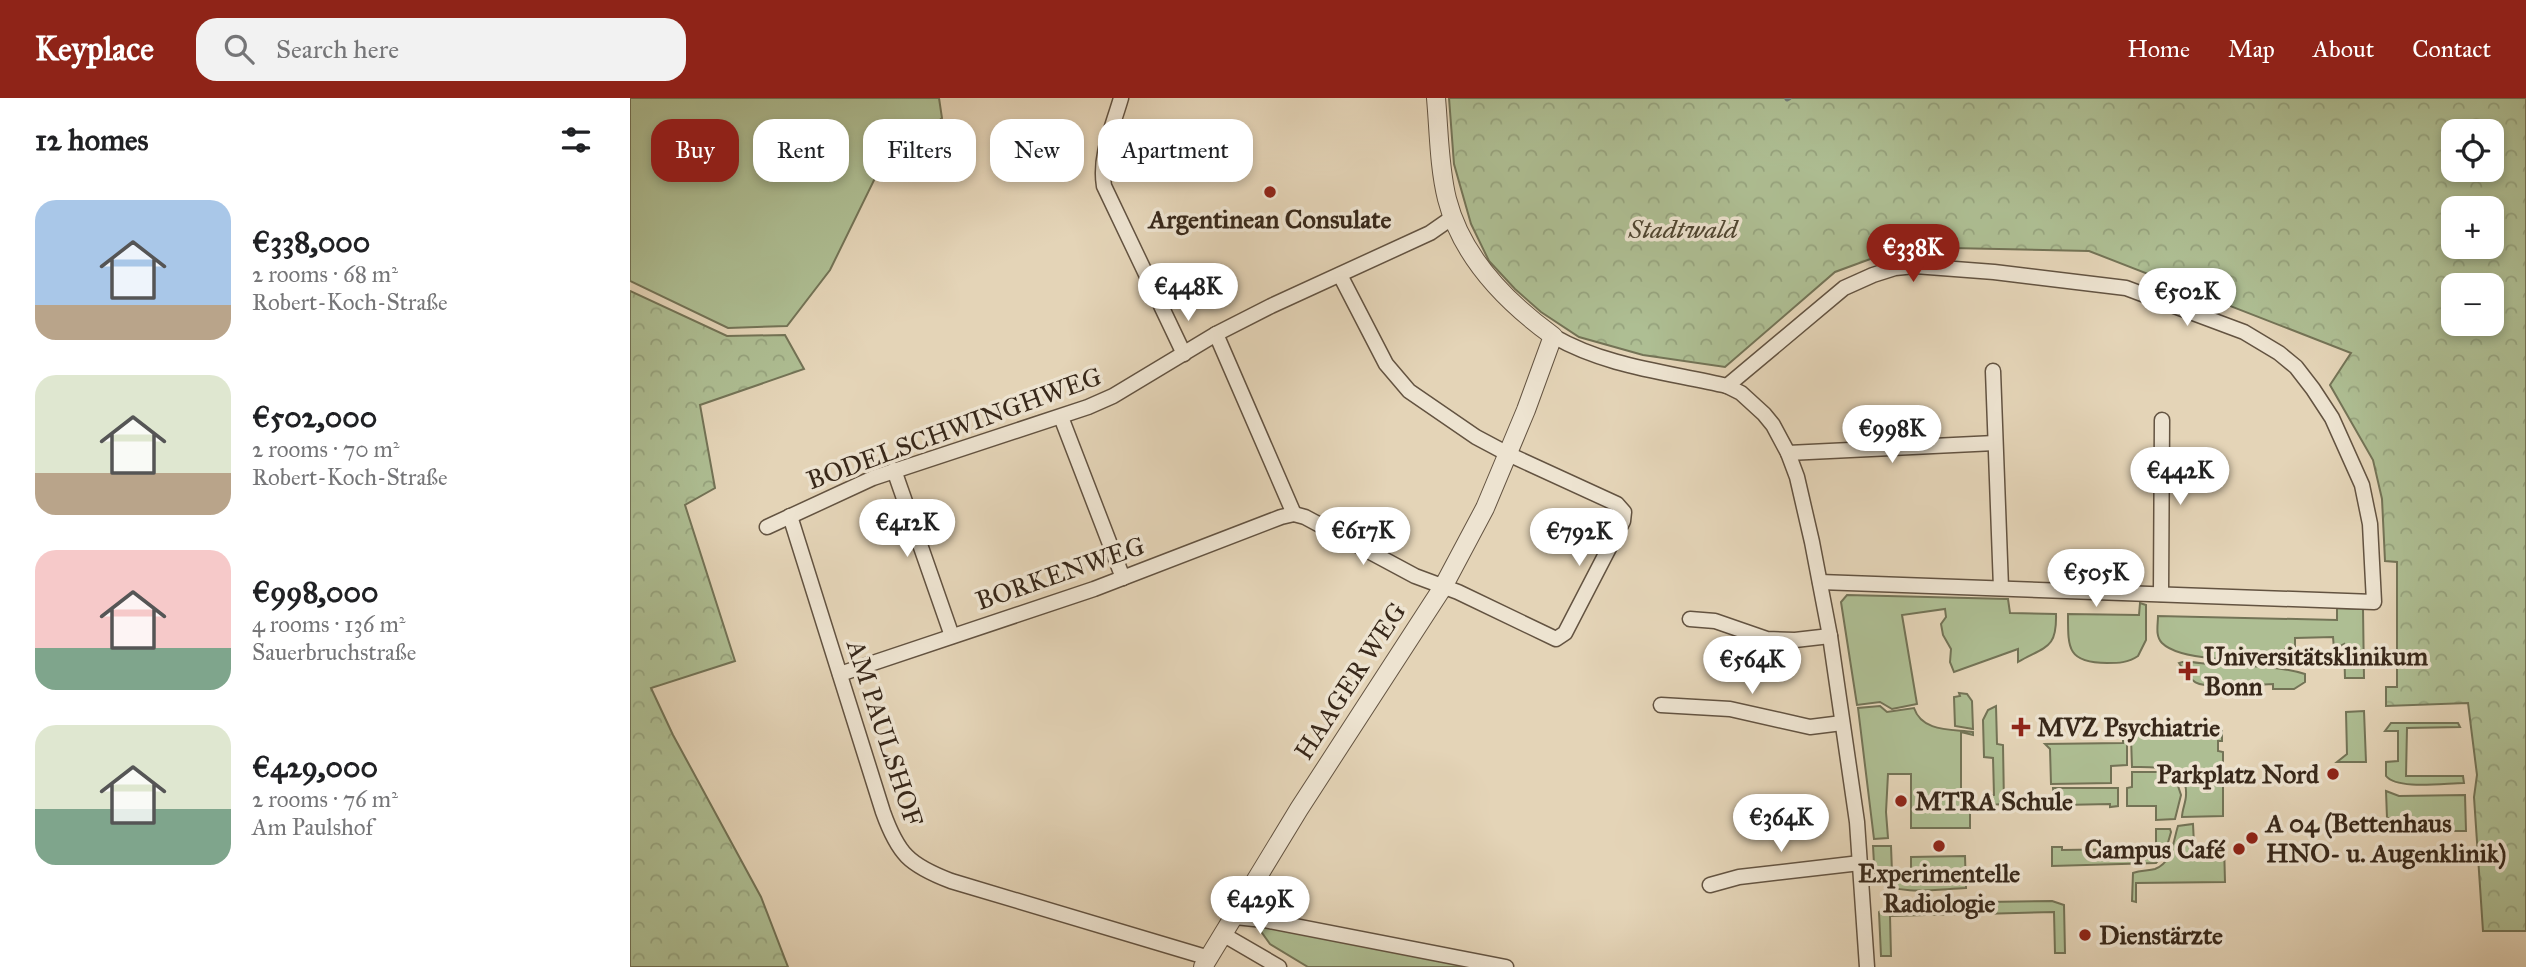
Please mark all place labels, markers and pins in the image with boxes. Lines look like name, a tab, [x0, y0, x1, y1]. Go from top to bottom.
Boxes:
marker: Argentinean Consulate	[1262, 184, 1278, 200]
place label: Argentinean Consulate	[1147, 203, 1391, 236]
pin: €338K	[1864, 225, 1962, 284]
pin: €448K	[1139, 264, 1237, 323]
pin: €502K	[2138, 268, 2236, 328]
pin: €998K	[1843, 406, 1941, 465]
pin: €442K	[2131, 448, 2229, 507]
pin: €412K	[858, 500, 956, 559]
pin: €617K	[1314, 508, 1412, 567]
pin: €792K	[1530, 508, 1628, 568]
pin: €505K	[2047, 550, 2145, 609]
pin: €564K	[1703, 636, 1801, 696]
place label: Universitätsklinikum Bonn	[2204, 640, 2428, 702]
marker: Universitätsklinikum Bonn	[2178, 661, 2198, 681]
place label: MVZ Psychiatrie	[2037, 711, 2220, 743]
marker: MVZ Psychiatrie	[2011, 717, 2031, 737]
place label: Parkplatz Nord	[2157, 758, 2320, 790]
marker: Parkplatz Nord	[2325, 766, 2341, 782]
place label: MTRA Schule	[1915, 785, 2073, 817]
marker: MTRA Schule	[1893, 793, 1909, 809]
pin: €364K	[1732, 794, 1830, 854]
place label: A 04 (Bettenhaus HNO- u. Augenklinik)	[2264, 807, 2506, 870]
marker: A 04 (Bettenhaus HNO- u. Augenklinik)	[2244, 830, 2260, 846]
place label: Campus Café	[2084, 833, 2226, 865]
marker: Experimentelle Radiologie	[1931, 838, 1947, 854]
marker: Campus Café	[2231, 841, 2247, 857]
place label: Experimentelle Radiologie	[1858, 857, 2020, 920]
pin: €429K	[1211, 876, 1309, 936]
place label: Dienstärzte	[2099, 919, 2223, 951]
marker: Dienstärzte	[2077, 927, 2093, 943]

